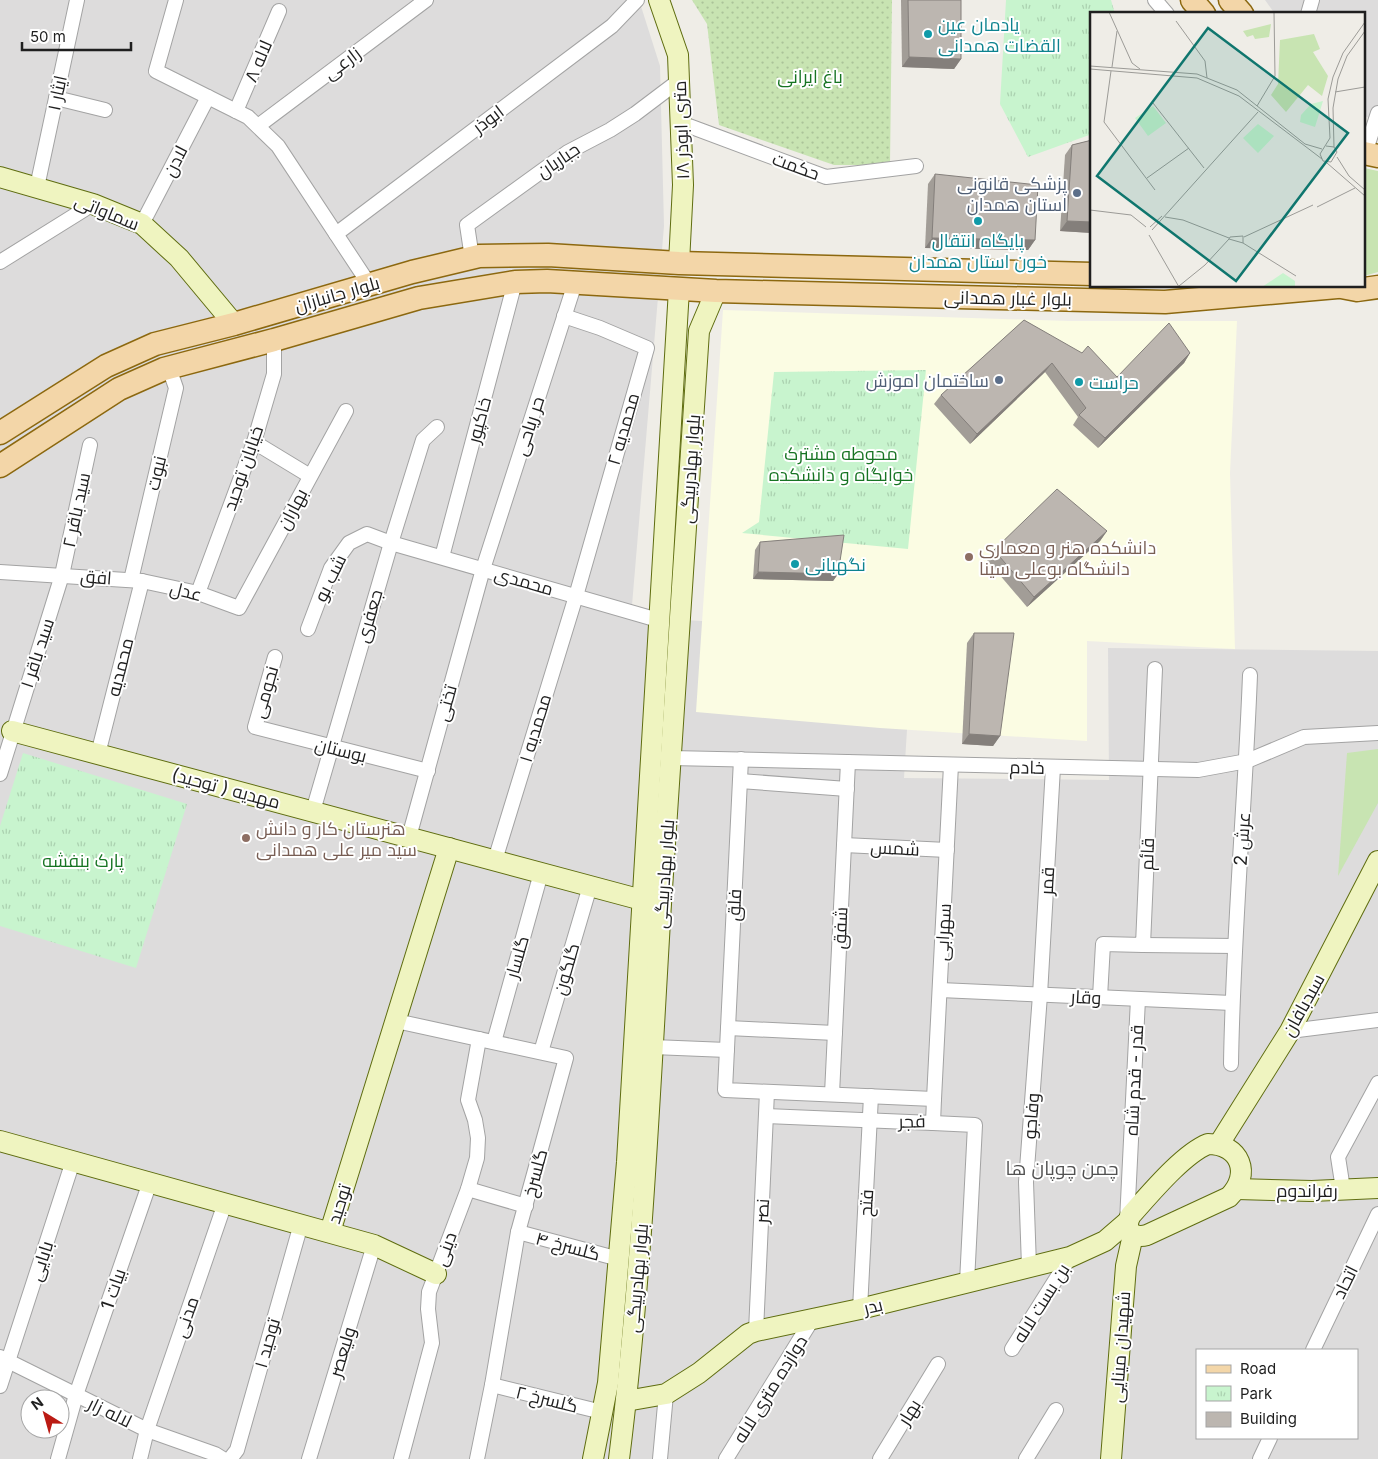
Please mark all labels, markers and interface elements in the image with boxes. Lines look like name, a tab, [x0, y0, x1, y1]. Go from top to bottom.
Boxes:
inset map	[1090, 12, 1366, 288]
place label: یادمان عین القضات همدانی	[938, 14, 1061, 57]
scale bar	[22, 20, 131, 52]
text: 50 m	[30, 27, 66, 46]
marker: یادمان عین القضات همدانی	[922, 28, 934, 40]
street label: لاله ۸	[240, 37, 276, 85]
street label: زارعی	[319, 42, 365, 84]
park label: باغ ایرانی	[777, 66, 843, 89]
street label: ایثار ۱	[43, 73, 72, 113]
street label: ۱۸ متری ابوذر	[669, 80, 694, 180]
street label: ابوذر	[468, 101, 508, 139]
street label: جباریان	[532, 138, 584, 183]
street label: لادن	[158, 142, 193, 181]
street label: حکمت	[770, 148, 822, 184]
place label: پزشکی قانونی استان همدان	[957, 173, 1067, 216]
marker: پزشکی قانونی استان همدان	[1071, 187, 1083, 199]
street label: سماواتی	[71, 190, 142, 235]
marker: پایگاه انتقال خون استان همدان	[972, 215, 984, 227]
place label: پایگاه انتقال خون استان همدان	[909, 230, 1047, 273]
street label: بلوار جانبازان	[292, 272, 382, 317]
street label: بلوار غبار همدانی	[944, 286, 1072, 311]
place label: ساختمان اموزش	[866, 370, 989, 392]
place label: حراست	[1089, 372, 1139, 394]
marker: ساختمان اموزش	[993, 374, 1005, 386]
marker: حراست	[1073, 376, 1085, 388]
street label: محمدیه ۲	[603, 391, 643, 467]
street label: حر ریاحی	[510, 394, 549, 459]
street label: خاکپور	[463, 395, 496, 447]
street label: بلوار بهادربیگی	[676, 414, 705, 524]
street label: خیابان توحید	[219, 423, 268, 513]
park label: محوطه مشترک خوابگاه و دانشکده	[769, 443, 913, 486]
street label: نبوت	[142, 454, 171, 493]
street label: سید باقر ۲	[58, 471, 95, 549]
street label: بهاران	[273, 485, 312, 534]
place label: دانشکده هنر و معماری دانشگاه بوعلی سینا	[979, 537, 1156, 580]
street label: شب بو	[310, 551, 351, 605]
marker: دانشکده هنر و معماری دانشگاه بوعلی سینا	[963, 551, 975, 563]
place label: نگهبانی	[805, 554, 866, 576]
marker: نگهبانی	[789, 558, 801, 570]
street label: محمدی	[492, 563, 556, 600]
street label: افق	[79, 565, 113, 591]
street label: عدل	[168, 577, 204, 606]
street label: جعفری	[351, 587, 388, 645]
street label: سید باقر ۱	[16, 616, 59, 691]
street label: محمدیه	[103, 636, 137, 698]
street label: نجومی	[248, 663, 283, 721]
street label: تختی	[431, 682, 462, 724]
street label: محمدیه ۱	[515, 691, 555, 765]
street label: بوستان	[313, 733, 369, 768]
street label: خادم	[1009, 756, 1045, 780]
street label: مهدیه ( توحید)	[169, 763, 283, 814]
street label: عرش 2	[1230, 811, 1255, 867]
place label: هنرستان کار و دانش سید میر علی همدانی	[256, 818, 417, 861]
street label: بلوار بهادربیگی	[650, 819, 679, 929]
marker: هنرستان کار و دانش سید میر علی همدانی	[240, 832, 252, 844]
street label: شمس	[870, 836, 920, 861]
street label: قائم	[1136, 837, 1160, 871]
park label: پارک بنفشه	[42, 850, 124, 873]
street label: قمر	[1036, 866, 1059, 897]
street label: فلق	[723, 888, 747, 922]
street label: سهرابی	[931, 903, 956, 961]
street label: شفق	[828, 906, 854, 950]
street label: گلسار	[501, 933, 534, 982]
street label: گلگون	[549, 941, 584, 998]
street label: سبدبافان	[1277, 970, 1330, 1040]
street label: وقار	[1069, 986, 1102, 1009]
street label: قدر - قدم شاه	[1121, 1024, 1149, 1136]
street label: وفاجو	[1019, 1092, 1044, 1140]
street label: فجر	[897, 1110, 926, 1133]
street label: گلسرخ	[519, 1147, 553, 1200]
district label: چمن چوپان ها	[1006, 1157, 1118, 1181]
street label: رفراندوم	[1276, 1180, 1338, 1203]
street label: توحید	[323, 1182, 356, 1227]
street label: فتح	[855, 1189, 879, 1217]
street label: نصر	[751, 1198, 774, 1225]
street label: بلوار بهادربیگی	[622, 1223, 653, 1334]
street label: گلسرخ ۴	[533, 1227, 602, 1267]
street label: دینی	[429, 1229, 462, 1269]
street label: بابایی	[25, 1238, 58, 1284]
street label: بن بست لاله	[1008, 1260, 1074, 1347]
street label: اتحاد	[1328, 1262, 1362, 1302]
street label: بیات 1	[96, 1266, 130, 1312]
street label: شهیدان مینایی	[1106, 1291, 1135, 1404]
street label: بدر	[860, 1293, 885, 1320]
street label: مدنی	[169, 1294, 204, 1341]
street label: توحید ۱	[250, 1316, 285, 1371]
street label: ولیعصر	[324, 1324, 361, 1381]
street label: دوازده متری لاله	[729, 1331, 812, 1447]
legend	[1196, 1349, 1358, 1439]
text: Road	[1240, 1359, 1276, 1378]
street label: گلسرخ ۲	[513, 1381, 580, 1419]
text: Park	[1240, 1384, 1273, 1403]
north arrow	[20, 1389, 70, 1439]
street label: لاله زار	[83, 1392, 135, 1432]
text: N	[27, 1393, 46, 1413]
street label: بهار	[892, 1395, 926, 1430]
text: Building	[1240, 1409, 1297, 1428]

